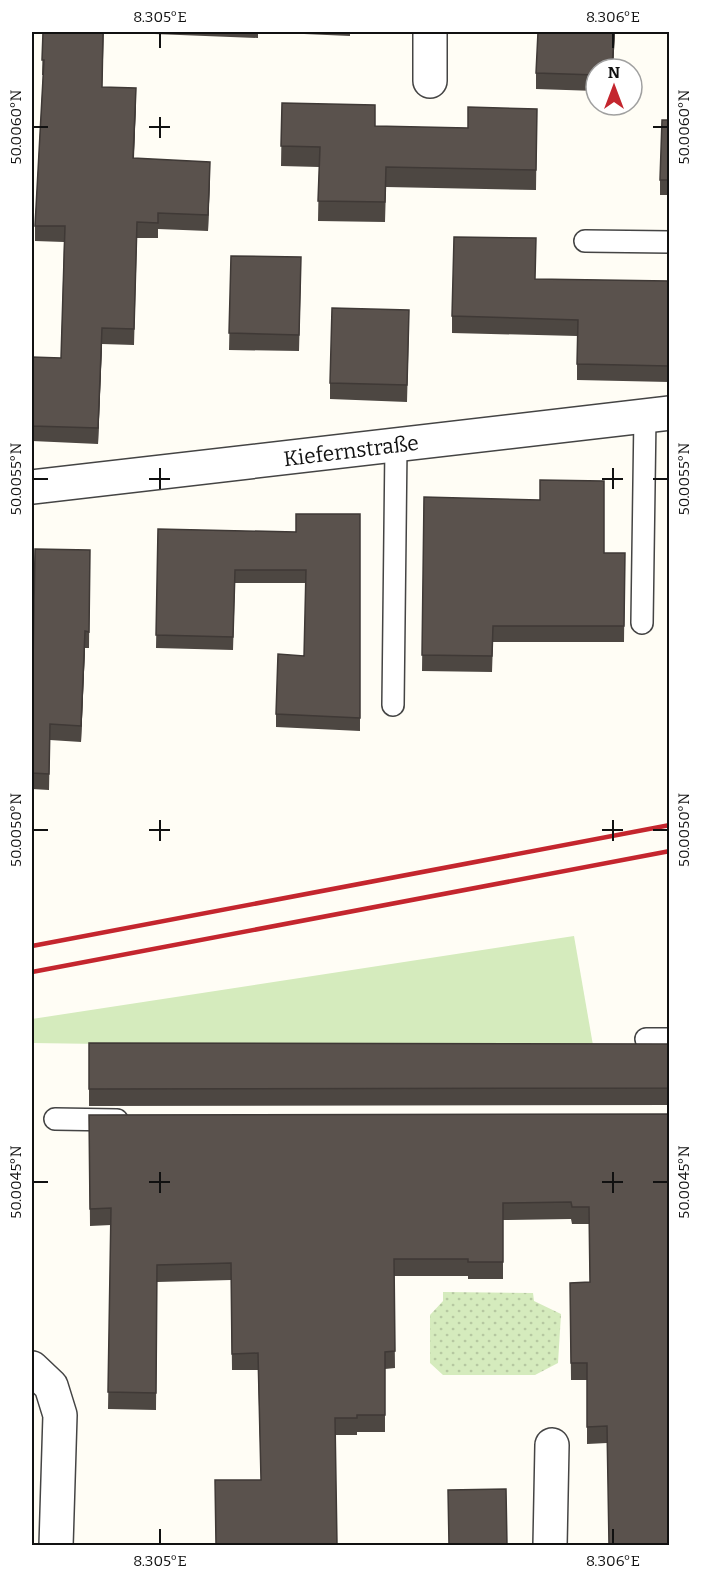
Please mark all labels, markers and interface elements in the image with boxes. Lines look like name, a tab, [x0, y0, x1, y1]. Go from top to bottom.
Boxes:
text: 8.305°E	[133, 8, 187, 26]
text: 8.306°E	[586, 8, 640, 26]
north arrow	[584, 57, 644, 117]
text: N	[608, 63, 620, 82]
text: 50.0060°N	[7, 89, 25, 164]
text: 50.0060°N	[675, 89, 693, 164]
street label: Kiefernstraße	[282, 430, 420, 472]
text: 50.0055°N	[7, 443, 25, 515]
text: 50.0055°N	[675, 443, 693, 515]
text: 50.0050°N	[7, 793, 25, 867]
text: 50.0050°N	[675, 793, 693, 867]
text: 50.0045°N	[7, 1145, 25, 1219]
text: 50.0045°N	[675, 1145, 693, 1219]
text: 8.305°E	[133, 1552, 187, 1570]
text: 8.306°E	[586, 1552, 640, 1570]

